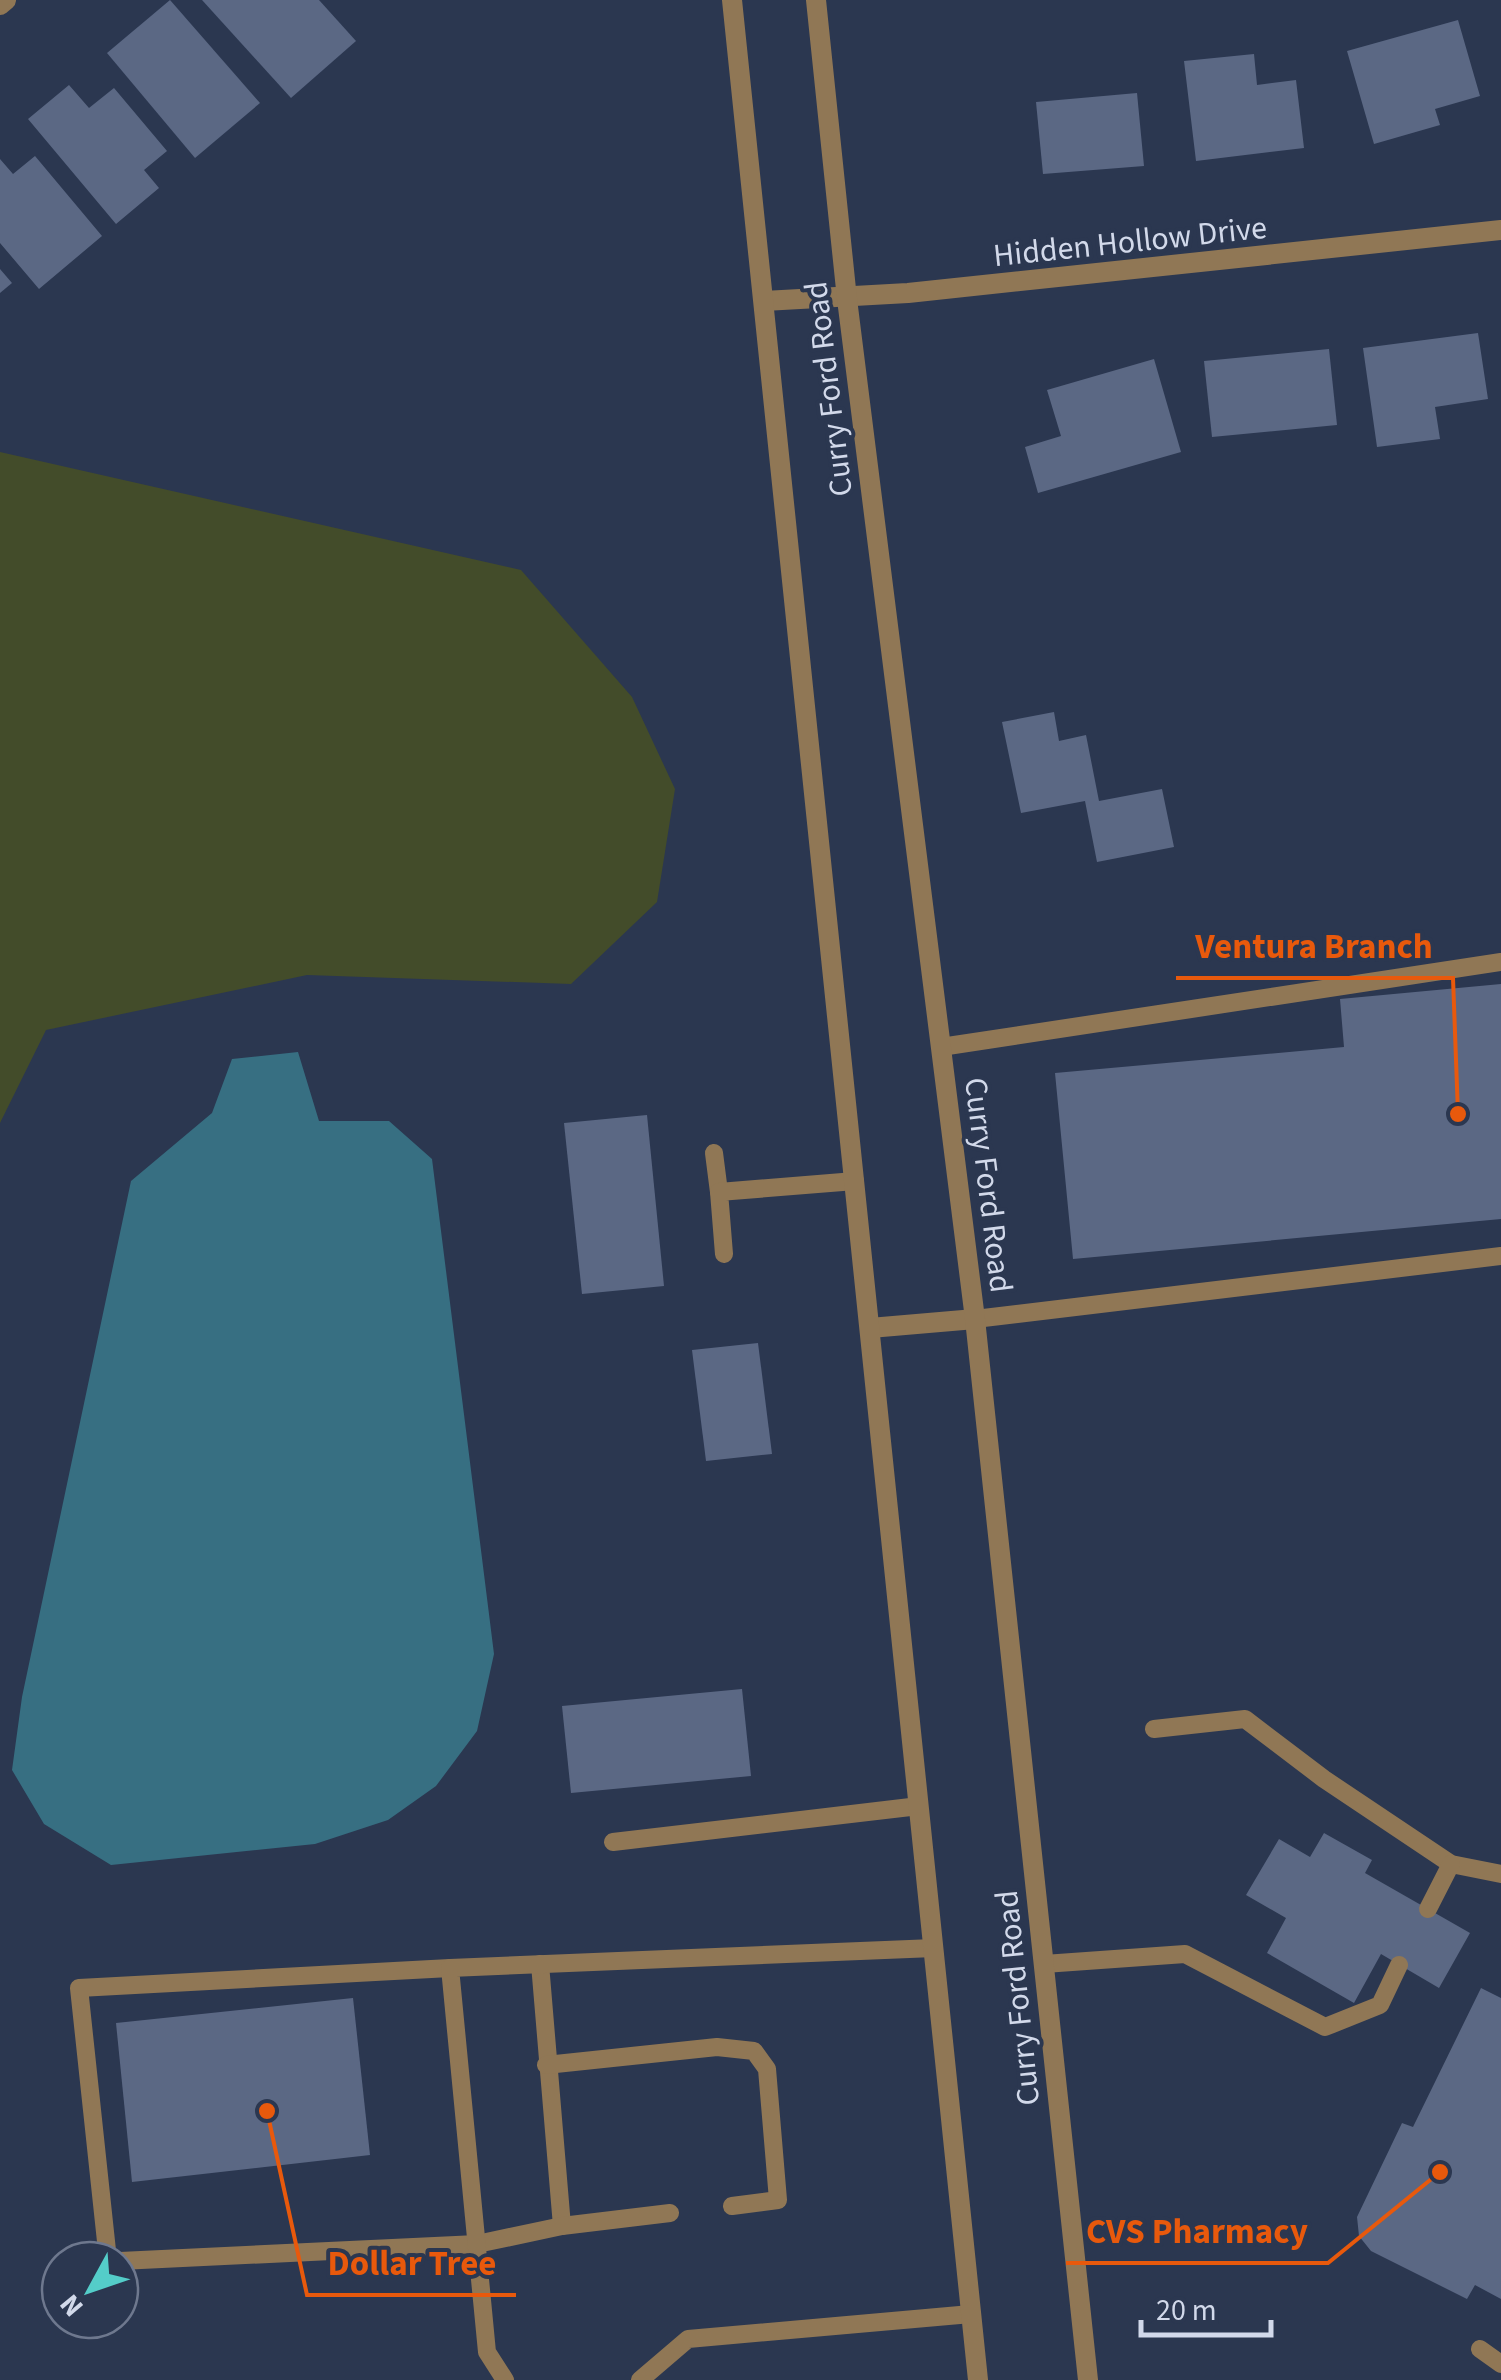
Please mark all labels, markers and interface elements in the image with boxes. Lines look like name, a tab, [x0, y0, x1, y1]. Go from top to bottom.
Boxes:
street label: Hidden Hollow Drive	[991, 205, 1269, 279]
street label: Curry Ford Road	[793, 279, 865, 499]
callout: Ventura Branch	[1176, 913, 1453, 978]
text: Ventura Branch	[1194, 922, 1433, 972]
street label: Curry Ford Road	[952, 1075, 1024, 1295]
street label: Curry Ford Road	[984, 1888, 1052, 2108]
callout: CVS Pharmacy	[1066, 2198, 1328, 2263]
text: CVS Pharmacy	[1086, 2207, 1308, 2257]
callout: Dollar Tree	[307, 2230, 516, 2295]
text: Dollar Tree	[328, 2239, 496, 2289]
north arrow	[40, 2240, 140, 2340]
scale bar	[1141, 2275, 1271, 2337]
text: N	[50, 2285, 93, 2325]
text: 20 m	[1156, 2289, 1217, 2332]

